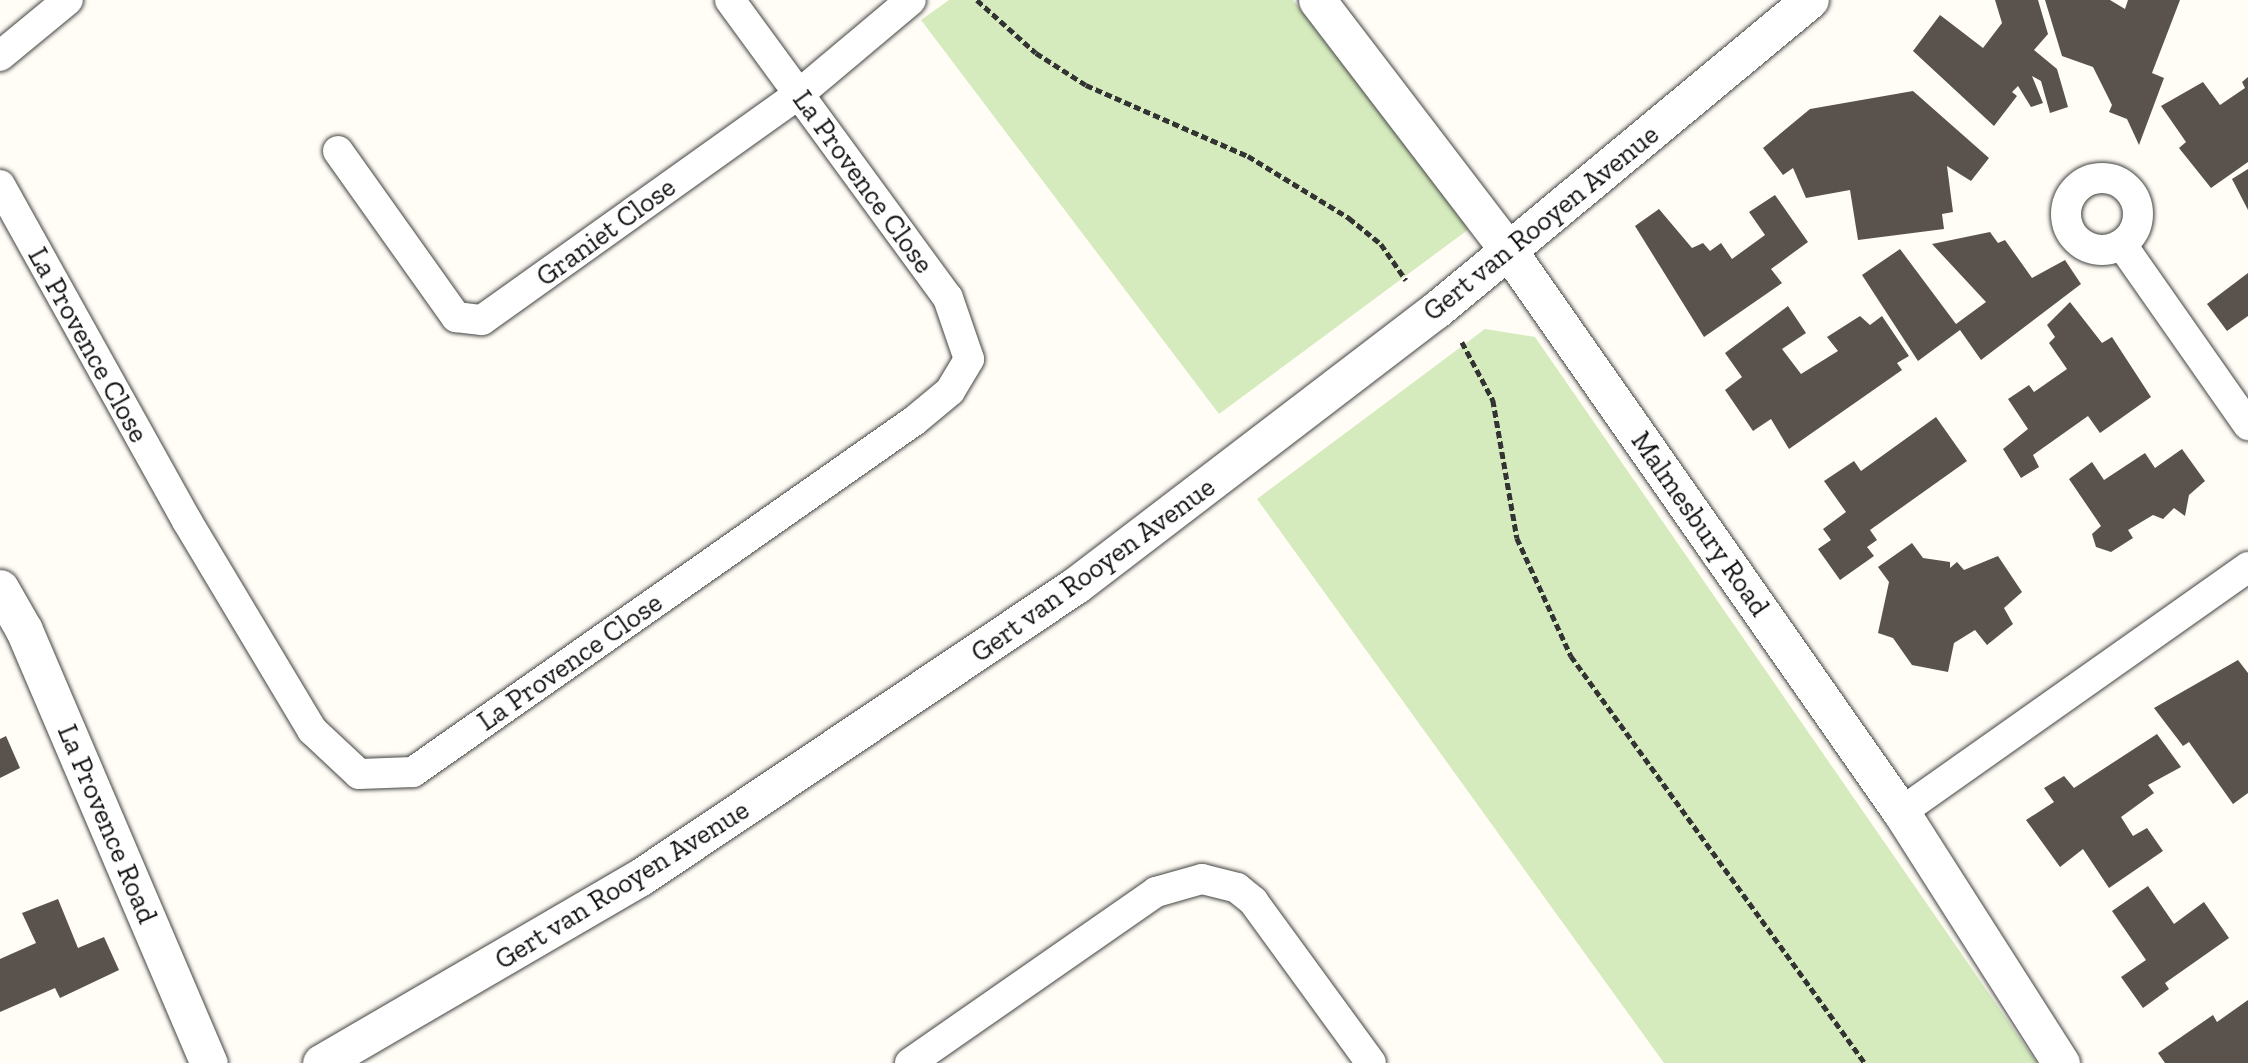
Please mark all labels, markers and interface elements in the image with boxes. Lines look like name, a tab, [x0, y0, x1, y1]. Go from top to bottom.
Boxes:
street label: La Provence Close	[785, 84, 941, 280]
street label: Gert van Rooyen Avenue	[1416, 117, 1666, 329]
street label: Graniet Close	[530, 170, 682, 294]
street label: La Provence Close	[21, 242, 155, 448]
street label: Malmesbury Road	[1624, 425, 1776, 623]
street label: Gert van Rooyen Avenue	[964, 470, 1222, 670]
street label: La Provence Close	[471, 586, 669, 738]
street label: La Provence Road	[50, 720, 164, 928]
street label: Gert van Rooyen Avenue	[488, 793, 756, 977]

